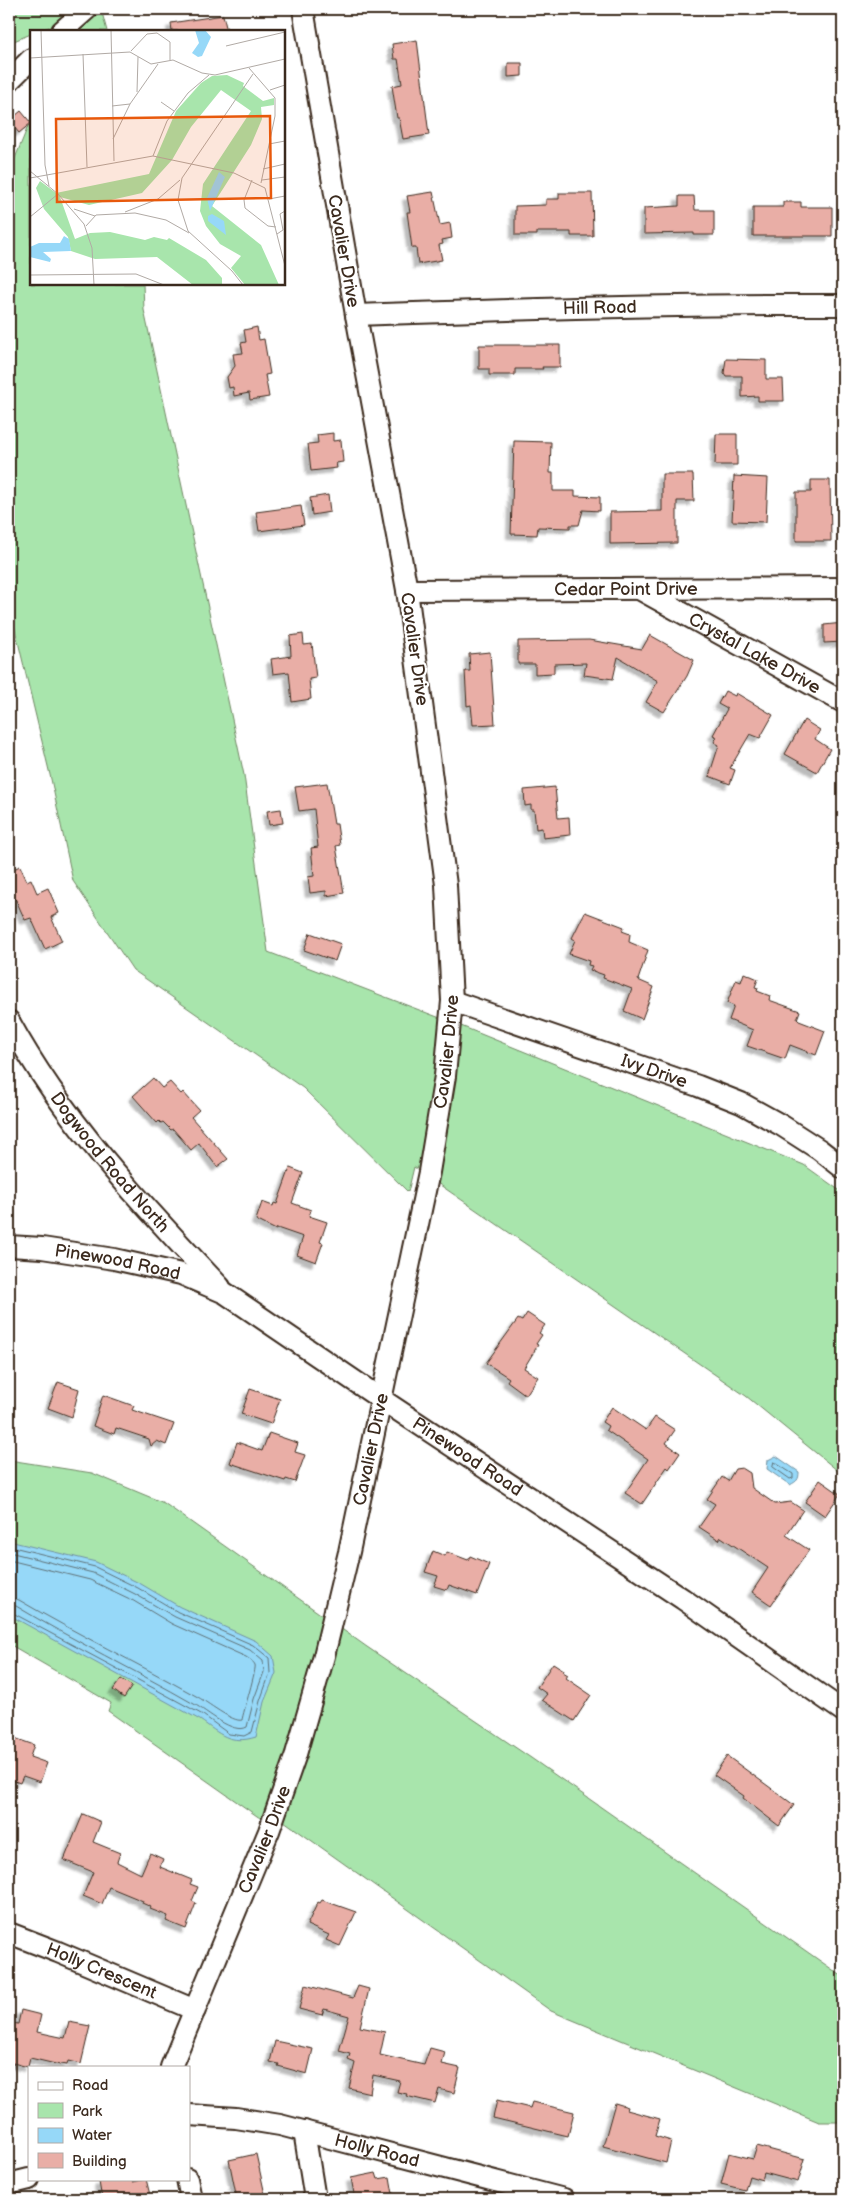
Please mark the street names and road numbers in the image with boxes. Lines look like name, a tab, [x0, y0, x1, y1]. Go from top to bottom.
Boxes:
street label: Cavalier Drive	[323, 193, 364, 309]
street label: Hill Road	[563, 297, 637, 319]
street label: Cedar Point Drive	[554, 579, 698, 600]
street label: Cavalier Drive	[396, 591, 433, 707]
street label: Crystal Lake Drive	[685, 608, 824, 699]
street label: Cavalier Drive	[430, 994, 463, 1110]
street label: Ivy Drive	[618, 1050, 690, 1093]
street label: Dogwood Road North	[46, 1088, 174, 1237]
street label: Pinewood Road	[53, 1240, 182, 1285]
street label: Cavalier Drive	[349, 1391, 393, 1507]
street label: Pinewood Road	[408, 1413, 526, 1501]
street label: Cavalier Drive	[234, 1782, 295, 1897]
street label: Holly Crescent	[43, 1939, 160, 2004]
street label: Holly Road	[332, 2130, 422, 2172]

